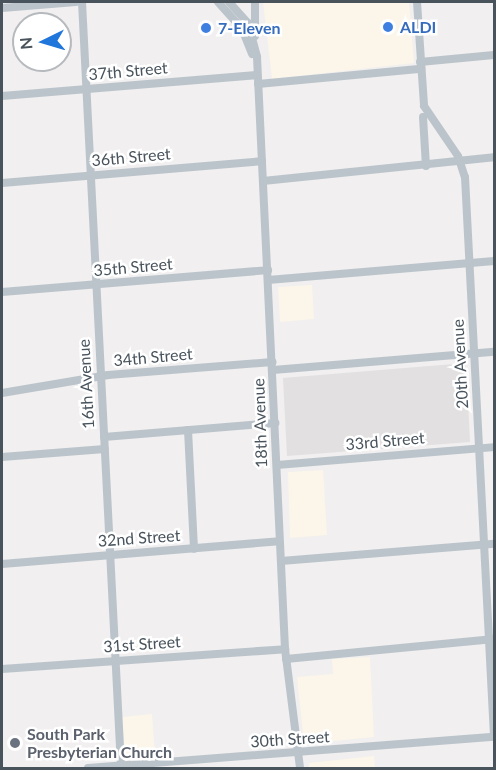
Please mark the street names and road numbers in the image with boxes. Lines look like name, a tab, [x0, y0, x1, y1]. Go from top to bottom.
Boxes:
street label: 37th Street	[88, 58, 168, 84]
street label: 36th Street	[91, 144, 171, 170]
street label: 35th Street	[93, 254, 173, 280]
street label: 20th Avenue	[448, 318, 472, 410]
street label: 16th Avenue	[74, 338, 98, 430]
street label: 34th Street	[113, 344, 193, 370]
street label: 18th Avenue	[249, 378, 271, 468]
street label: 33rd Street	[345, 428, 425, 454]
street label: 32nd Street	[97, 526, 181, 550]
street label: 31st Street	[103, 632, 181, 656]
street label: 30th Street	[250, 727, 330, 751]

